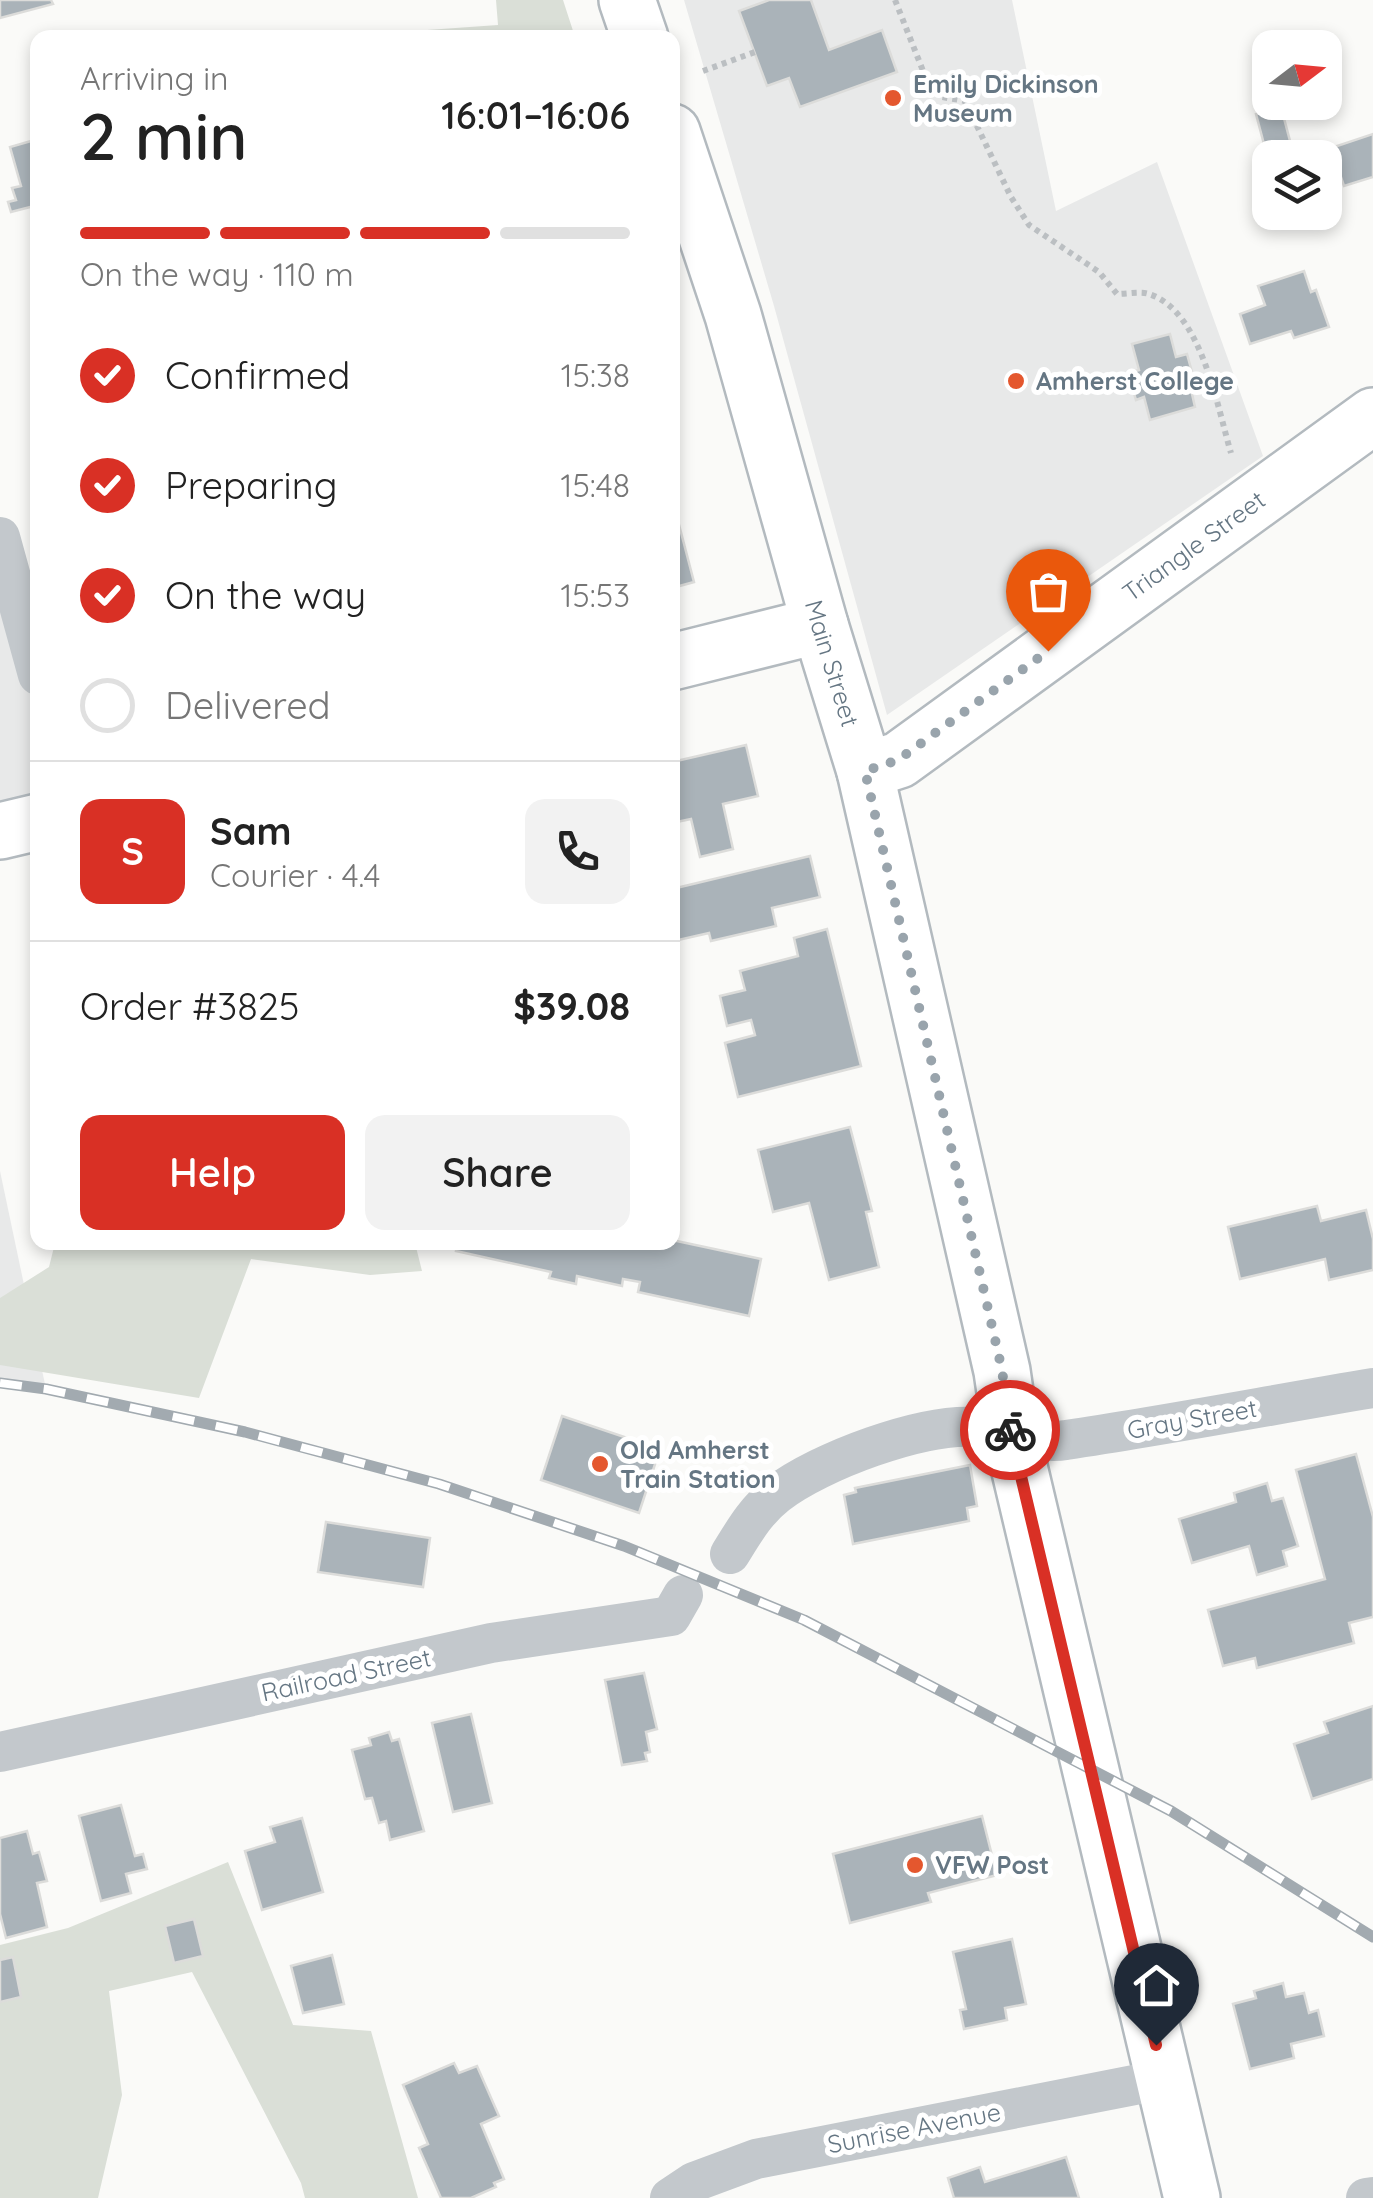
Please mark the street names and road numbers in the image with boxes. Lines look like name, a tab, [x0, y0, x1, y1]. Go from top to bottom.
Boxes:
street label: Triangle Street	[1116, 484, 1271, 608]
street label: Main Street	[799, 596, 866, 730]
street label: Gray Street	[1125, 1392, 1259, 1445]
street label: Railroad Street	[258, 1641, 434, 1708]
street label: Sunrise Avenue	[825, 2096, 1003, 2160]

